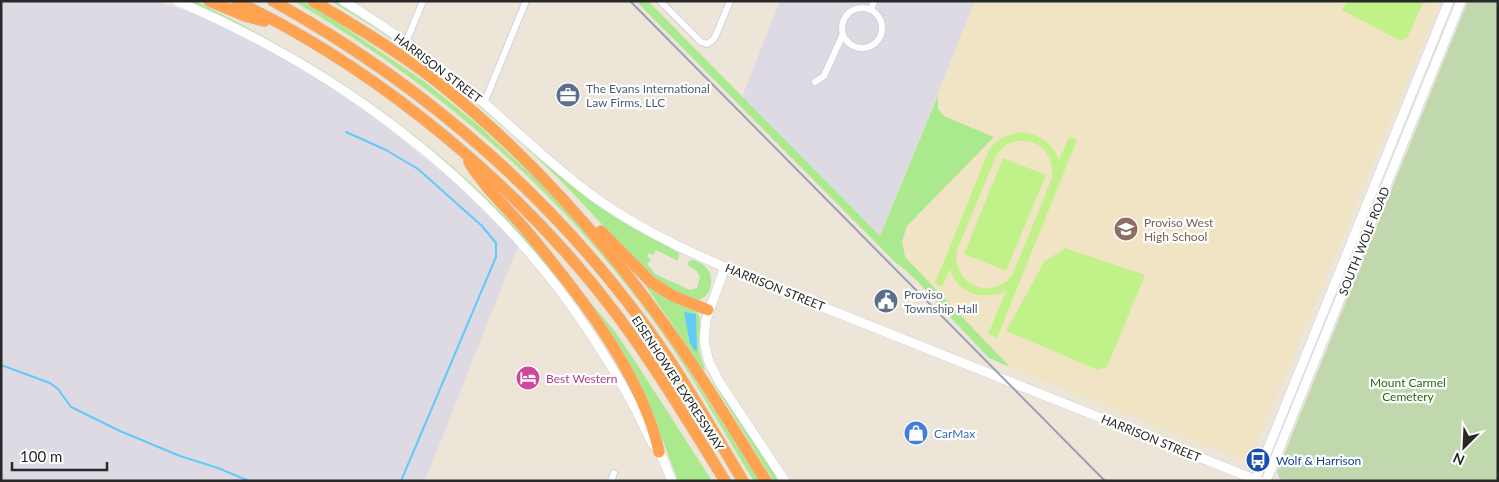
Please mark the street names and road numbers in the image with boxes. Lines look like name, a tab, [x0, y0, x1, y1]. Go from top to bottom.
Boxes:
street label: HARRISON STREET	[391, 30, 485, 106]
street label: SOUTH WOLF ROAD	[1335, 184, 1393, 298]
street label: HARRISON STREET	[723, 260, 827, 314]
street label: EISENHOWER EXPRESSWAY	[629, 313, 727, 454]
street label: HARRISON STREET	[1099, 411, 1203, 465]

